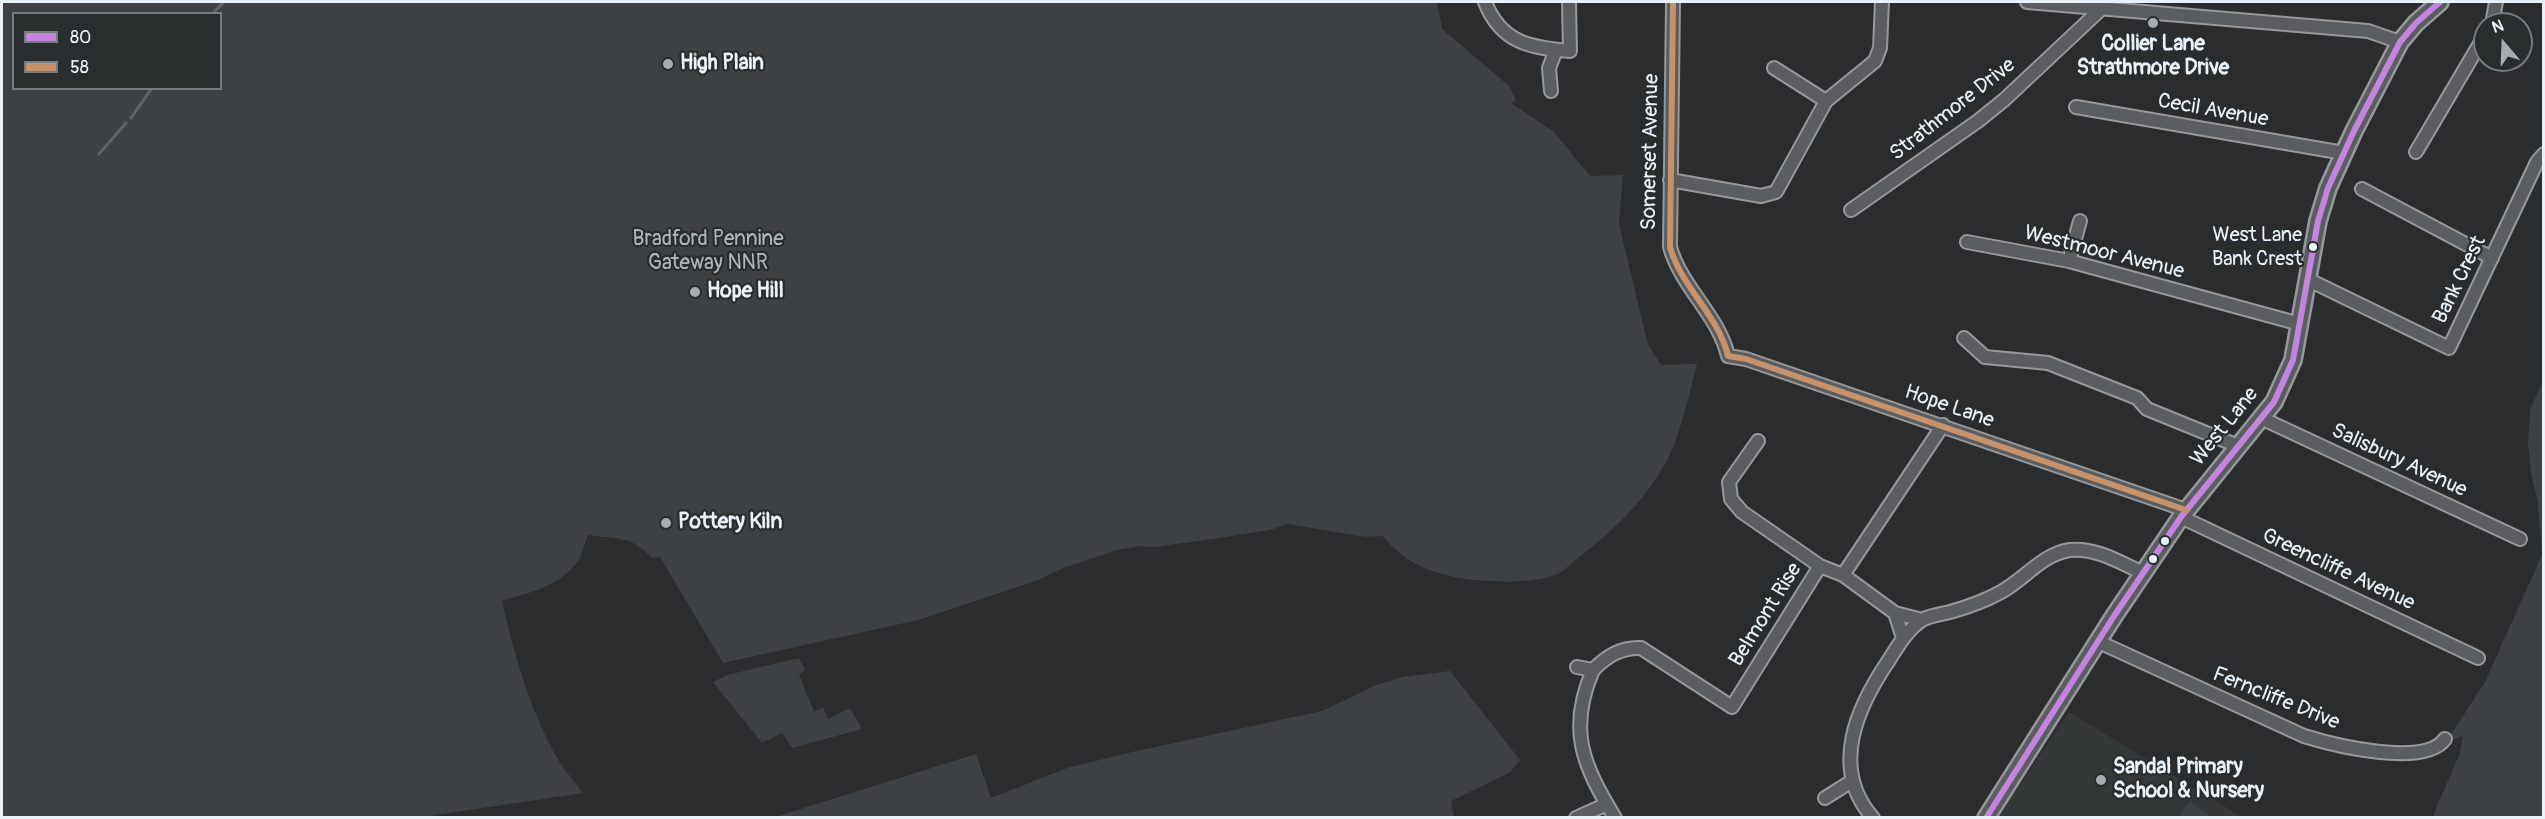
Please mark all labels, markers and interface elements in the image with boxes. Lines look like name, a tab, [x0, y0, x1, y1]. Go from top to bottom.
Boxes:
legend	[12, 12, 222, 90]
north arrow	[2473, 12, 2533, 72]
marker: Collier Lane Strathmore Drive	[2146, 16, 2160, 30]
text: N	[2489, 16, 2506, 38]
text: 80	[70, 26, 91, 49]
place label: Collier Lane Strathmore Drive	[2077, 32, 2229, 82]
place label: High Plain	[680, 51, 764, 77]
street label: Strathmore Drive	[1885, 53, 2021, 167]
text: 58	[70, 56, 89, 79]
marker: High Plain	[661, 57, 675, 71]
street label: Somerset Avenue	[1637, 73, 1665, 231]
street label: Cecil Avenue	[2156, 89, 2270, 133]
street label: Westmoor Avenue	[2021, 221, 2187, 285]
place label: West Lane Bank Crest	[2212, 224, 2302, 271]
park label: Bradford Pennine Gateway NNR	[633, 227, 783, 277]
street label: Bank Crest	[2428, 232, 2492, 328]
marker: West Lane Bank Crest	[2307, 241, 2319, 253]
place label: Hope Hill	[707, 279, 784, 305]
marker: Hope Hill	[688, 285, 702, 299]
street label: Hope Lane	[1901, 380, 1997, 434]
street label: West Lane	[2186, 383, 2264, 471]
street label: Salisbury Avenue	[2327, 419, 2471, 503]
place label: Pottery Kiln	[678, 510, 782, 536]
marker: Pottery Kiln	[659, 516, 673, 530]
street label: Greencliffe Avenue	[2258, 524, 2418, 616]
unlabelled marker	[2159, 535, 2171, 547]
unlabelled marker	[2147, 553, 2159, 565]
street label: Belmont Rise	[1724, 559, 1808, 671]
street label: Ferncliffe Drive	[2209, 662, 2343, 736]
place label: Sandal Primary School & Nursery	[2113, 755, 2264, 805]
marker: Sandal Primary School & Nursery	[2094, 773, 2108, 787]

